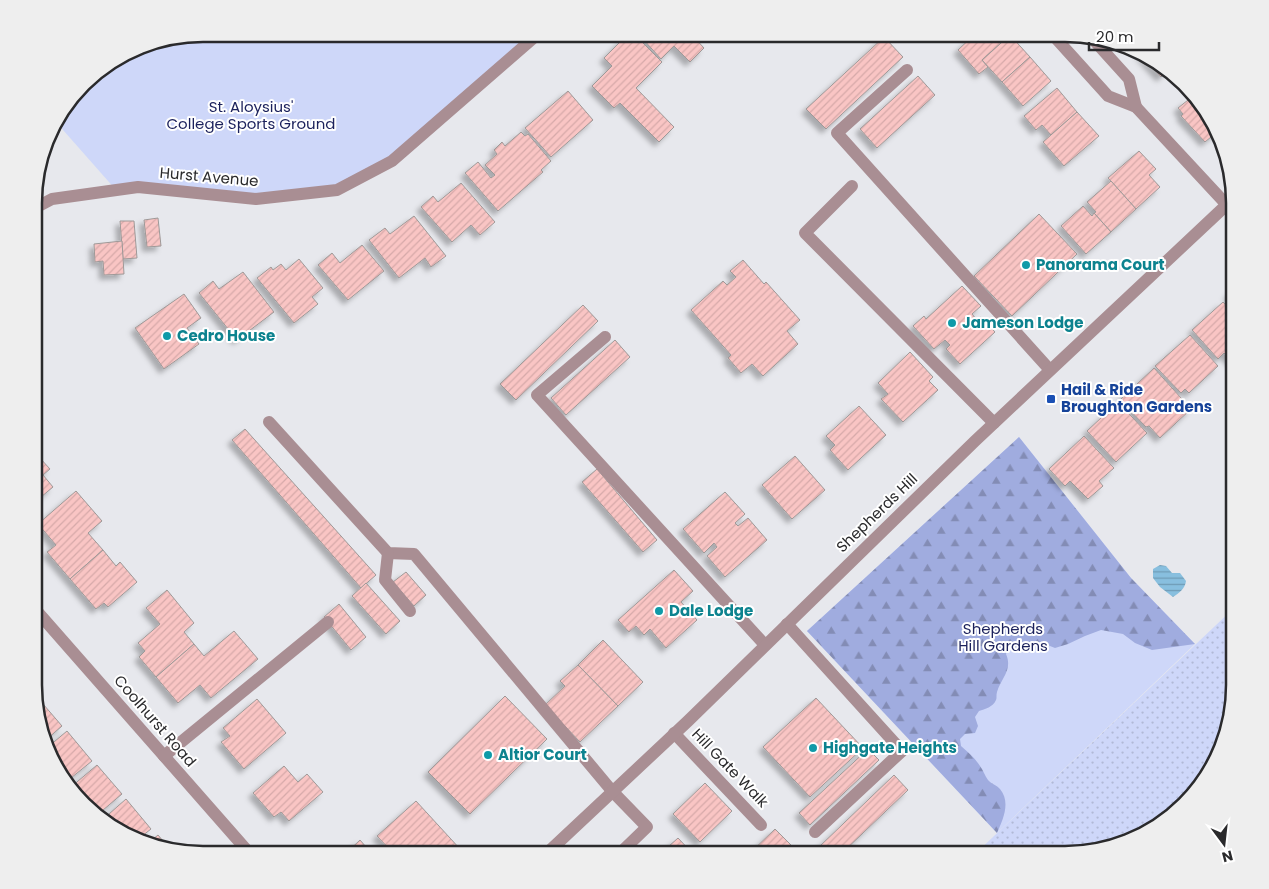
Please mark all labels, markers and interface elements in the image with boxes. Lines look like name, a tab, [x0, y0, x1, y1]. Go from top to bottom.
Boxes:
scale bar	[1089, 20, 1159, 52]
text: 20 m	[1096, 26, 1134, 47]
park label: St. Aloysius' College Sports Ground	[167, 96, 335, 134]
street label: Hurst Avenue	[159, 162, 259, 191]
place label: Panorama Court	[1036, 254, 1165, 275]
marker: Panorama Court	[1020, 259, 1032, 271]
place label: Jameson Lodge	[962, 312, 1084, 333]
marker: Jameson Lodge	[946, 317, 958, 329]
place label: Cedro House	[177, 325, 275, 346]
marker: Cedro House	[161, 330, 173, 342]
place label: Hail & Ride Broughton Gardens	[1061, 379, 1212, 417]
marker: Hail & Ride Broughton Gardens	[1045, 393, 1057, 405]
street label: Shepherds Hill	[831, 468, 922, 557]
place label: Dale Lodge	[669, 600, 753, 621]
marker: Dale Lodge	[653, 605, 665, 617]
park label: Shepherds Hill Gardens	[958, 618, 1048, 656]
street label: Coolhurst Road	[110, 670, 201, 771]
street label: Hill Gate Walk	[687, 724, 774, 812]
place label: Highgate Heights	[823, 737, 957, 758]
marker: Highgate Heights	[807, 742, 819, 754]
place label: Altior Court	[498, 744, 587, 765]
marker: Altior Court	[482, 749, 494, 761]
north arrow	[1199, 819, 1249, 869]
text: N	[1220, 846, 1235, 868]

